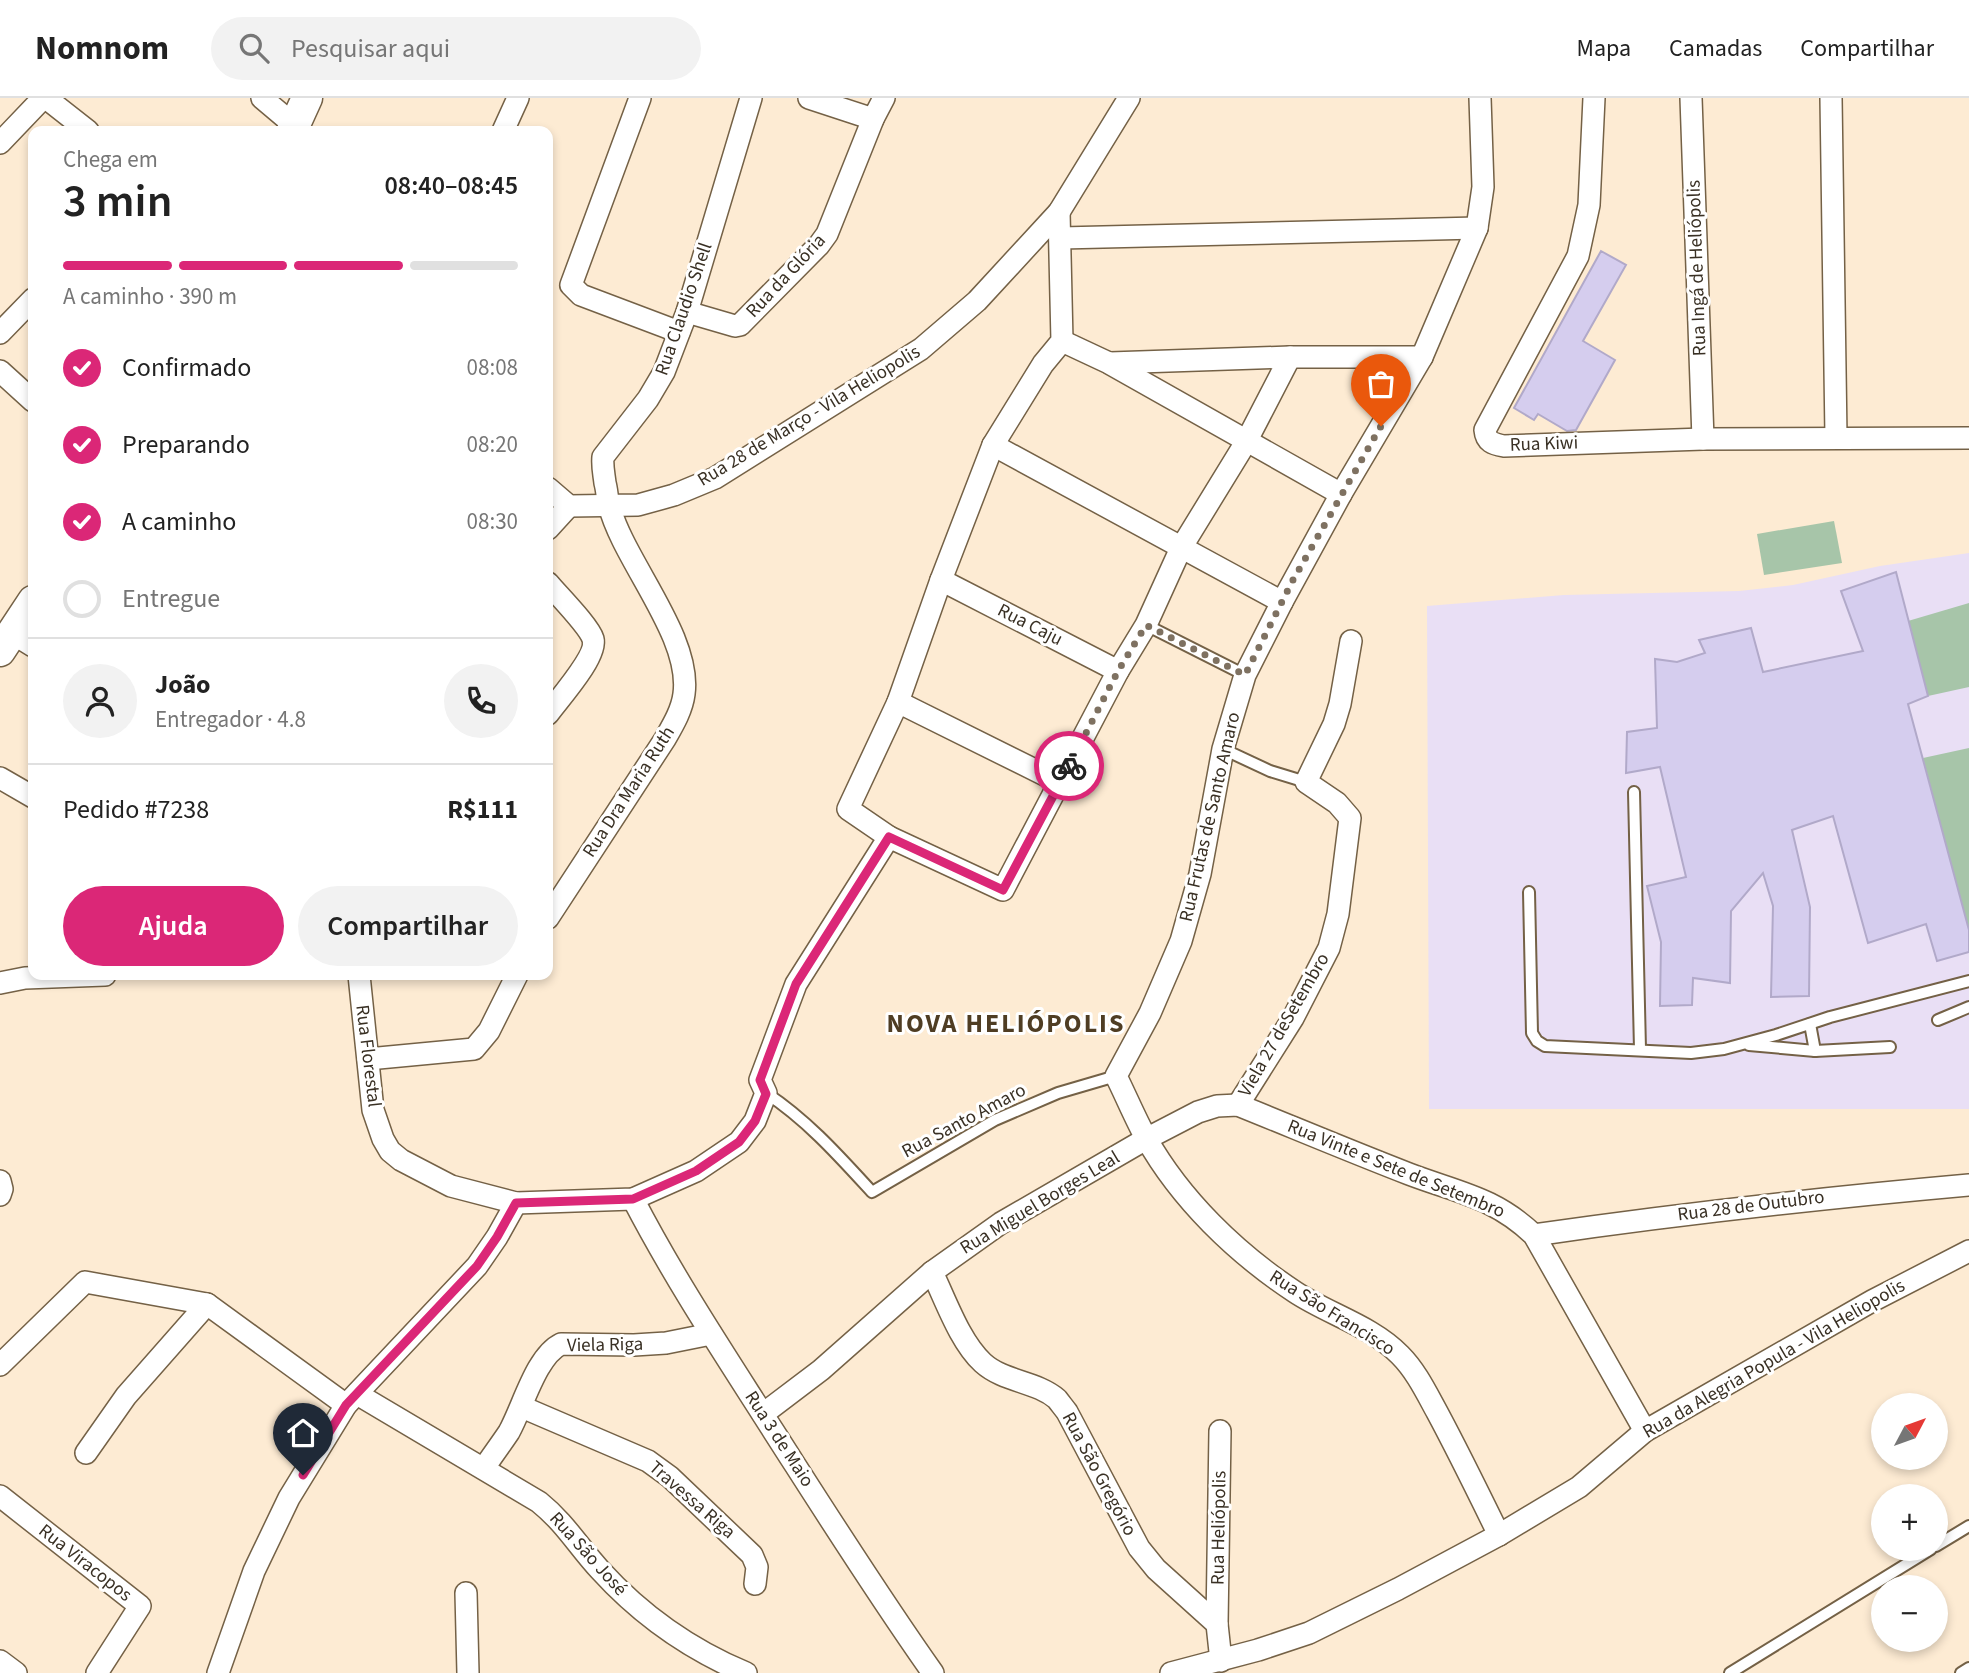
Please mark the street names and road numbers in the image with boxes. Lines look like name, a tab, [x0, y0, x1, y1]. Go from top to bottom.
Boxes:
street label: Rua Ingá de Heliópolis	[1680, 179, 1714, 357]
street label: Rua da Glória	[740, 228, 832, 324]
street label: Rua Claudio Shell	[649, 239, 719, 379]
street label: Rua 28 de Março - Vila Heliopolis	[693, 339, 925, 493]
street label: Rua Kiwi	[1509, 429, 1579, 459]
street label: Rua Caju	[993, 597, 1067, 653]
street label: Rua Frutas de Santo Amaro	[1173, 710, 1247, 924]
street label: Rua Dra Maria Ruth	[576, 721, 682, 863]
street label: Viela 27 deSetembro	[1232, 948, 1336, 1102]
street label: Rua Florestal	[348, 1003, 388, 1109]
street label: Rua Santo Amaro	[897, 1077, 1031, 1165]
street label: Rua Vinte e Sete de Setembro	[1283, 1113, 1509, 1225]
street label: Rua Miguel Borges Leal	[955, 1144, 1125, 1261]
street label: Rua 28 de Outubro	[1676, 1184, 1826, 1228]
street label: Rua São Francisco	[1264, 1264, 1400, 1362]
street label: Rua da Alegria Popula - Vila Heliopolis	[1638, 1273, 1910, 1445]
street label: Viela Riga	[567, 1331, 643, 1359]
street label: Rua 3 de Maio	[738, 1386, 820, 1492]
street label: Rua São Gregório	[1055, 1407, 1143, 1541]
street label: Travessa Riga	[643, 1455, 741, 1545]
street label: Rua Heliópolis	[1205, 1471, 1233, 1585]
street label: Rua São José	[543, 1506, 633, 1602]
street label: Rua Viracopos	[33, 1518, 137, 1608]

